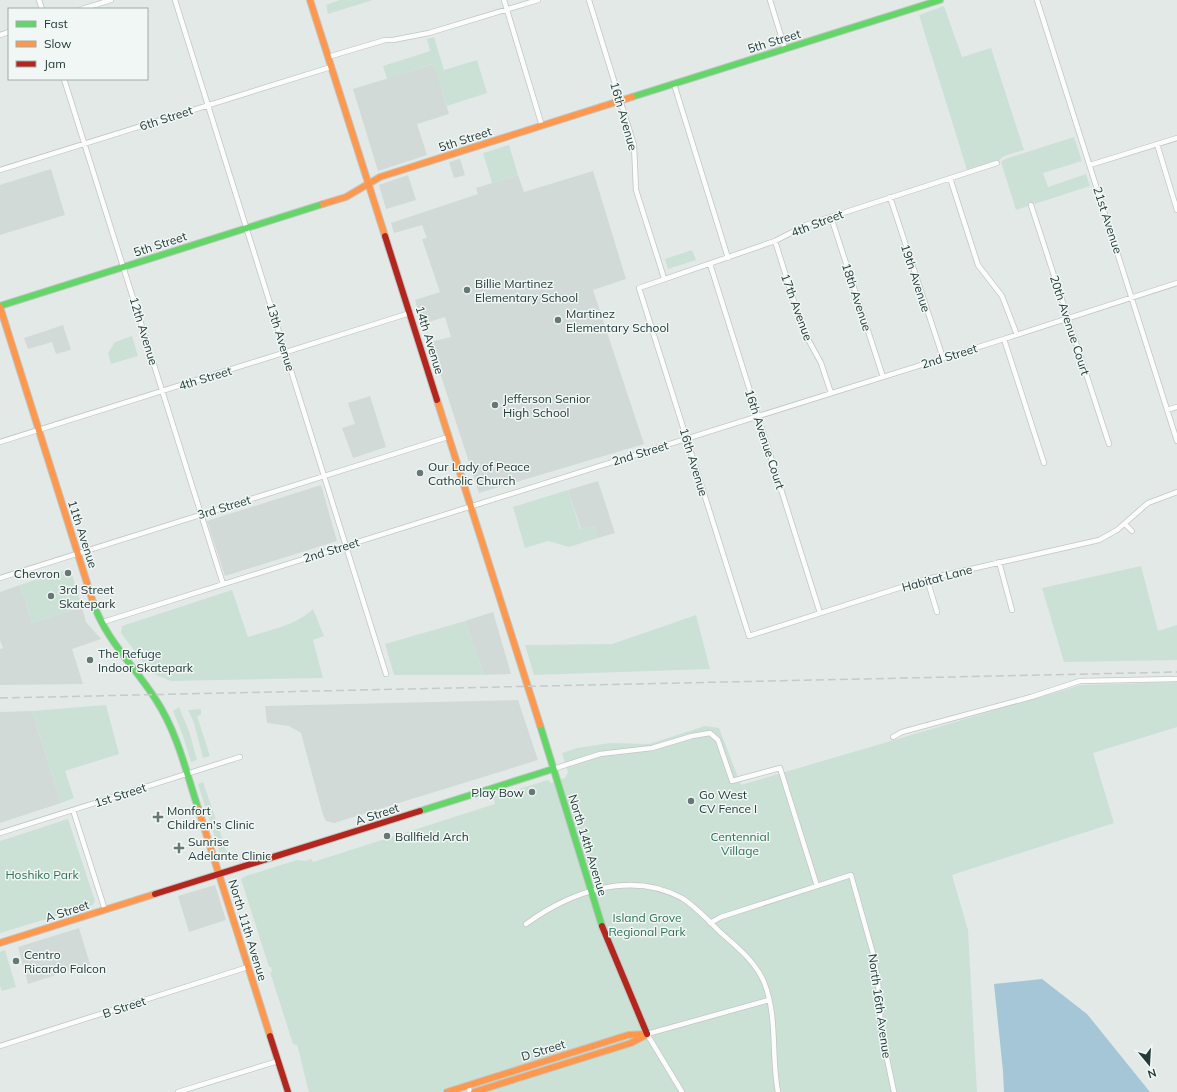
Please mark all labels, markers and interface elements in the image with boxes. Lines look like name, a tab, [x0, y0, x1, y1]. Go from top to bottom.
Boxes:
legend	[8, 8, 148, 80]
text: Fast	[44, 16, 68, 31]
street label: 5th Street	[746, 26, 802, 56]
text: Slow	[44, 36, 72, 51]
text: Jam	[44, 56, 66, 71]
street label: 16th Avenue	[607, 80, 641, 152]
street label: 6th Street	[138, 102, 194, 134]
street label: 5th Street	[437, 123, 493, 155]
street label: 21st Avenue	[1090, 185, 1126, 255]
street label: 4th Street	[789, 206, 845, 240]
street label: 5th Street	[132, 228, 188, 260]
street label: 19th Avenue	[898, 242, 934, 314]
street label: 18th Avenue	[839, 261, 875, 333]
street label: 17th Avenue	[778, 271, 816, 343]
street label: 20th Avenue Court	[1047, 273, 1093, 377]
place label: Billie Martinez Elementary School	[475, 276, 578, 305]
marker: Billie Martinez Elementary School	[462, 285, 472, 295]
street label: 12th Avenue	[127, 295, 161, 367]
street label: 13th Avenue	[264, 301, 298, 373]
street label: 14th Avenue	[413, 304, 447, 376]
place label: Martinez Elementary School	[566, 306, 669, 335]
marker: Martinez Elementary School	[553, 315, 563, 325]
street label: 2nd Street	[919, 340, 979, 372]
street label: 4th Street	[177, 363, 233, 393]
street label: 16th Avenue Court	[742, 387, 788, 491]
place label: Jefferson Senior High School	[503, 391, 591, 420]
marker: Jefferson Senior High School	[490, 400, 500, 410]
street label: 16th Avenue	[677, 426, 711, 498]
street label: 2nd Street	[610, 437, 670, 469]
place label: Our Lady of Peace Catholic Church	[428, 459, 530, 488]
marker: Our Lady of Peace Catholic Church	[415, 468, 425, 478]
street label: 3rd Street	[196, 492, 252, 522]
street label: 11th Avenue	[65, 498, 101, 570]
street label: 2nd Street	[301, 534, 361, 566]
street label: Habitat Lane	[900, 561, 974, 595]
place label: Chevron	[14, 566, 60, 581]
marker: Chevron	[63, 568, 73, 578]
place label: 3rd Street Skatepark	[59, 582, 116, 611]
marker: 3rd Street Skatepark	[46, 591, 56, 601]
place label: The Refuge Indoor Skatepark	[98, 646, 194, 675]
marker: The Refuge Indoor Skatepark	[85, 655, 95, 665]
street label: 1st Street	[92, 780, 148, 810]
place label: Play Bow	[471, 785, 525, 800]
marker: Play Bow	[527, 787, 537, 797]
place label: Go West CV Fence I	[699, 787, 757, 816]
street label: North 14th Avenue	[565, 792, 611, 898]
marker: Go West CV Fence I	[686, 796, 696, 806]
street label: A Street	[353, 800, 401, 828]
place label: Monfort Children's Clinic	[167, 803, 255, 832]
marker: Monfort Children's Clinic	[152, 811, 164, 823]
place label: Ballfield Arch	[395, 829, 469, 844]
park label: Centennial Village	[711, 829, 770, 858]
marker: Ballfield Arch	[382, 831, 392, 841]
place label: Sunrise Adelante Clinic	[188, 834, 271, 863]
marker: Sunrise Adelante Clinic	[173, 842, 185, 854]
park label: Hoshiko Park	[5, 867, 79, 882]
street label: North 11th Avenue	[225, 877, 271, 983]
street label: A Street	[43, 897, 91, 925]
park label: Island Grove Regional Park	[608, 910, 686, 939]
place label: Centro Ricardo Falcon	[24, 947, 106, 976]
street label: North 16th Avenue	[865, 953, 895, 1059]
marker: Centro Ricardo Falcon	[11, 956, 21, 966]
street label: B Street	[101, 993, 147, 1021]
street label: D Street	[519, 1036, 567, 1064]
north arrow	[1129, 1044, 1169, 1084]
text: N	[1146, 1066, 1158, 1081]

